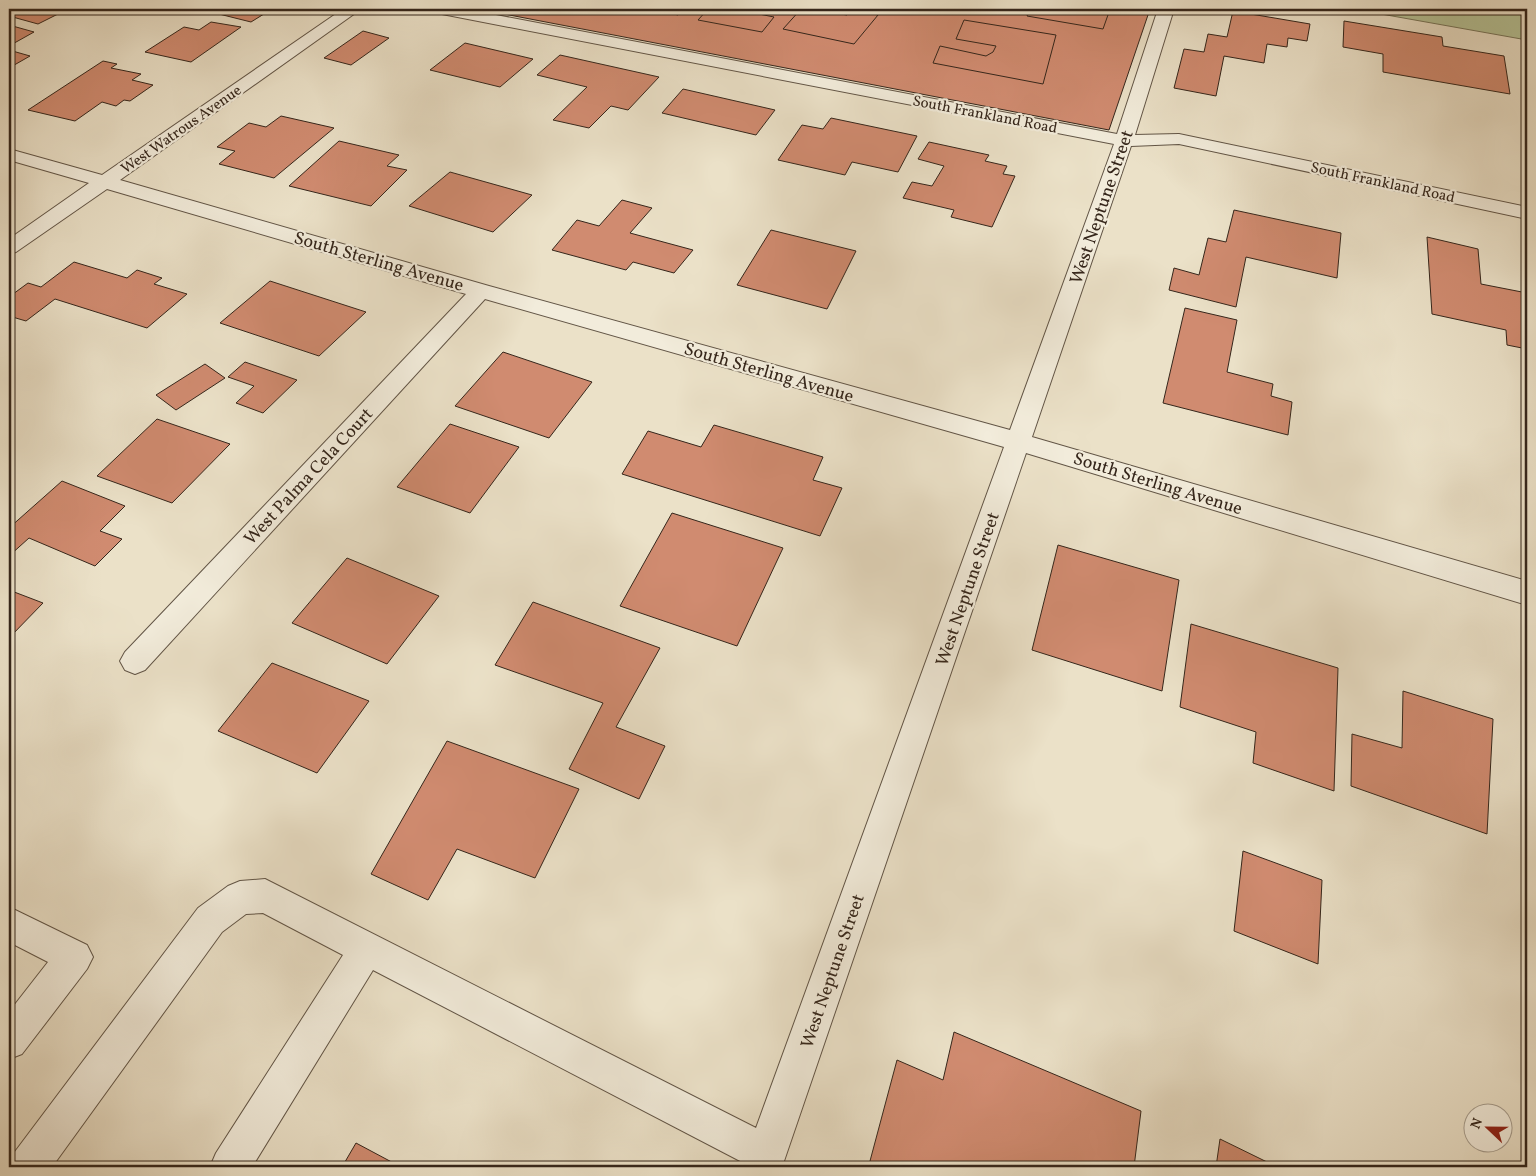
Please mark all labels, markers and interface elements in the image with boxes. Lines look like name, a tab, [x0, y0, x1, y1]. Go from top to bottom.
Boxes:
street label: West Watrous Avenue	[117, 81, 246, 180]
street label: South Frankland Road	[911, 91, 1059, 140]
street label: West Neptune Street	[1064, 127, 1141, 288]
street label: South Frankland Road	[1309, 158, 1457, 209]
street label: South Sterling Avenue	[291, 226, 466, 299]
street label: South Sterling Avenue	[681, 337, 856, 410]
street label: West Palma Cela Court	[239, 403, 379, 551]
street label: South Sterling Avenue	[1070, 447, 1245, 522]
street label: West Neptune Street	[930, 509, 1007, 670]
street label: West Neptune Street	[795, 891, 872, 1052]
north arrow	[1464, 1104, 1514, 1154]
text: N	[1467, 1115, 1488, 1132]

